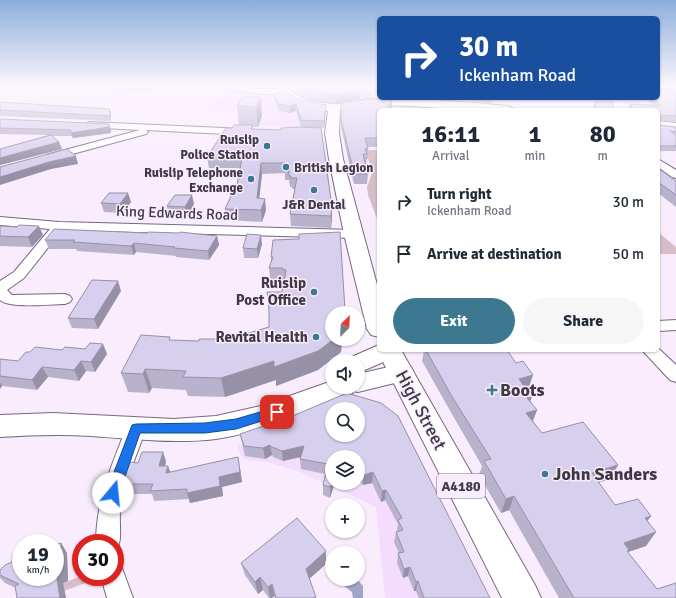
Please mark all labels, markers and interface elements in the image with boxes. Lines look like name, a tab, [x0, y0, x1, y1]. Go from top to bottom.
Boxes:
text: 30 m	[459, 30, 518, 64]
icon: right	[393, 32, 445, 84]
text: Ickenham Road	[459, 64, 576, 86]
text: 16:11	[421, 119, 480, 149]
text: 1	[528, 119, 541, 149]
text: 80	[590, 119, 616, 149]
place label: Ruislip Police Station	[180, 132, 259, 163]
marker: Ruislip Police Station	[262, 141, 272, 151]
text: Arrival	[432, 148, 469, 164]
text: min	[524, 148, 545, 164]
text: m	[598, 148, 608, 164]
place label: British Legion	[294, 160, 373, 176]
marker: British Legion	[281, 162, 291, 172]
place label: Ruislip Telephone Exchange	[144, 165, 244, 196]
marker: Ruislip Telephone Exchange	[246, 174, 256, 184]
marker: J&R Dental	[309, 185, 319, 195]
text: Turn right	[427, 185, 492, 203]
icon: right	[393, 191, 415, 213]
text: 30 m	[613, 193, 644, 211]
place label: J&R Dental	[282, 197, 346, 213]
street label: King Edwards Road	[116, 202, 238, 224]
text: Ickenham Road	[427, 203, 512, 219]
icon: arrive	[393, 243, 415, 265]
text: Arrive at destination	[427, 245, 562, 263]
text: 50 m	[613, 245, 644, 263]
place label: Ruislip Post Office	[236, 274, 306, 309]
marker: Ruislip Post Office	[309, 287, 319, 297]
button: Exit	[393, 298, 515, 344]
button: Share	[523, 298, 644, 344]
north arrow	[325, 306, 365, 346]
map controls	[325, 306, 365, 586]
place label: Revital Health	[215, 328, 308, 346]
marker: Revital Health	[311, 332, 321, 342]
button: sound	[325, 354, 365, 394]
street label: High Street	[391, 366, 451, 454]
place label: Boots	[500, 379, 545, 401]
marker: Boots	[487, 385, 497, 395]
pin	[260, 395, 294, 429]
icon: arrive	[266, 401, 288, 423]
button: search	[325, 402, 365, 442]
button: layers	[325, 450, 365, 490]
place label: John Sanders	[553, 463, 657, 485]
marker: John Sanders	[540, 469, 550, 479]
position arrow	[92, 472, 134, 514]
road number: A4180	[437, 474, 485, 498]
button: +	[325, 498, 365, 538]
speed limit sign: 30	[72, 534, 124, 586]
text: 19	[27, 542, 49, 567]
button: −	[325, 546, 365, 586]
text: km/h	[27, 564, 49, 576]

